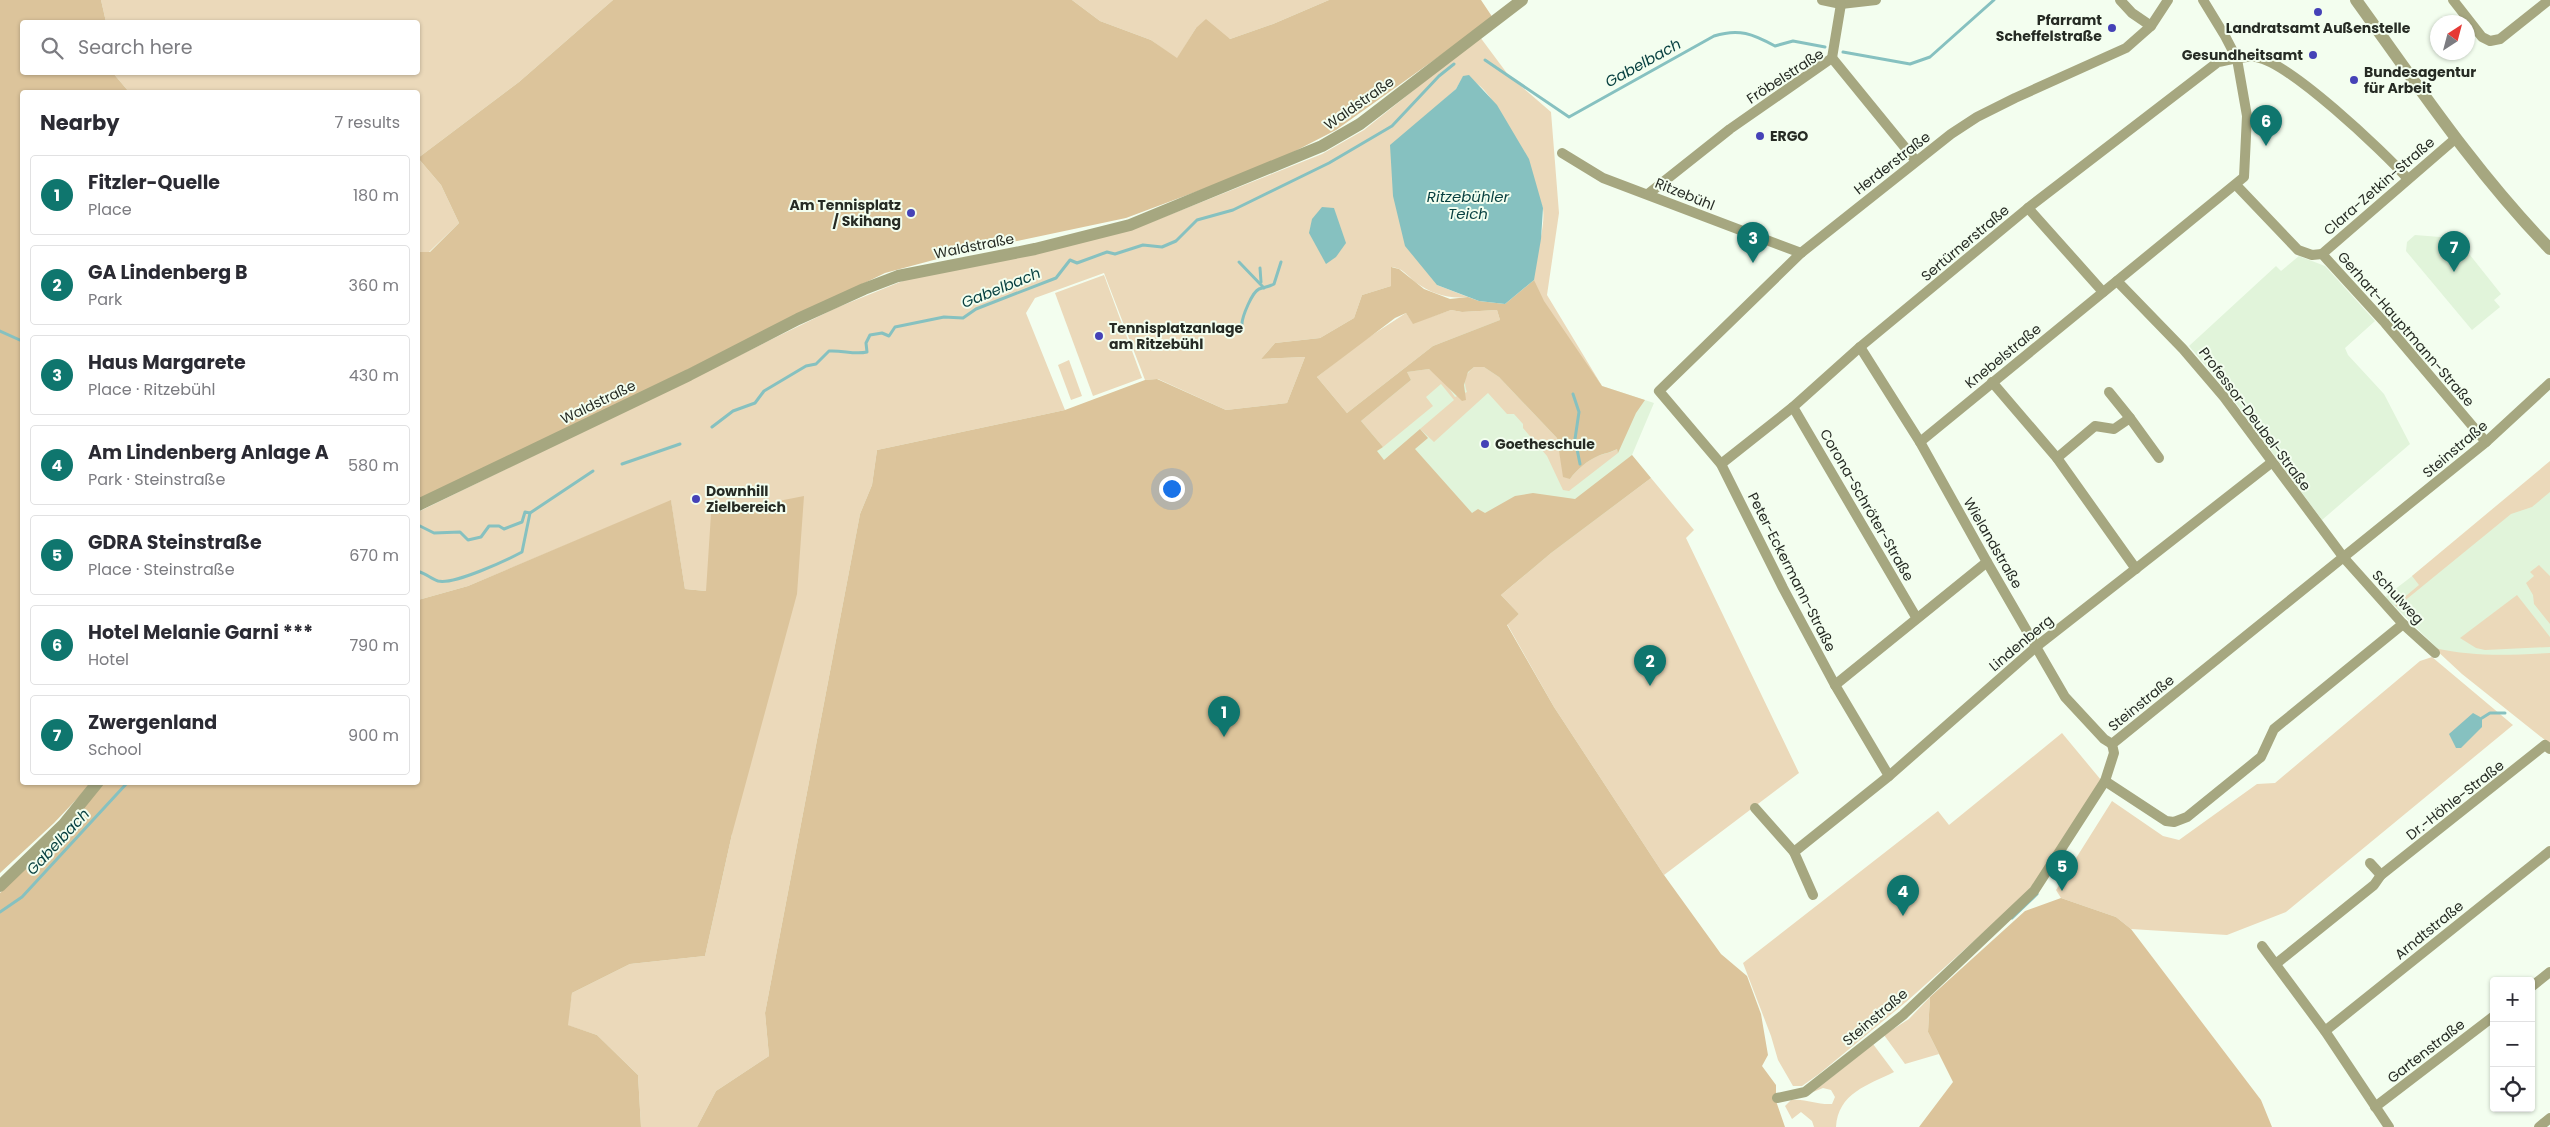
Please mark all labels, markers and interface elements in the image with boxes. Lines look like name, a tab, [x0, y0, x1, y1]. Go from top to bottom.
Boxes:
marker: Landratsamt Außenstelle	[2312, 6, 2324, 18]
place label: Pfarramt Scheffelstraße	[1996, 10, 2102, 46]
north arrow	[2430, 15, 2475, 60]
place label: Landratsamt Außenstelle	[2226, 18, 2411, 38]
search box	[20, 20, 420, 75]
marker: Pfarramt Scheffelstraße	[2106, 22, 2118, 34]
water label: Gabelbach	[1601, 33, 1685, 92]
icon: search	[38, 34, 66, 62]
text: Search here	[78, 34, 192, 61]
street label: Fröbelstraße	[1743, 43, 1828, 108]
place label: Gesundheitsamt	[2182, 45, 2303, 65]
marker: Gesundheitsamt	[2307, 49, 2319, 61]
place label: Bundesagentur für Arbeit	[2364, 62, 2476, 98]
street label: Waldstraße	[1320, 71, 1398, 135]
marker: Bundesagentur für Arbeit	[2348, 74, 2360, 86]
pin: 6	[2250, 105, 2282, 146]
text: Nearby	[40, 108, 120, 137]
text: 7 results	[334, 111, 400, 134]
place label: ERGO	[1770, 126, 1808, 146]
street label: Herderstraße	[1849, 127, 1935, 199]
marker: ERGO	[1754, 130, 1766, 142]
street label: Clara-Zetkin-Straße	[2319, 132, 2439, 240]
text: Fitzler-Quelle	[88, 169, 220, 196]
street label: Ritzebühl	[1652, 173, 1718, 215]
text: 1	[54, 184, 60, 207]
text: 180 m	[353, 184, 399, 207]
water label: Ritzebühler Teich	[1427, 186, 1510, 224]
place label: Am Tennisplatz / Skihang	[789, 195, 901, 231]
text: Place	[88, 198, 132, 221]
street label: Sertürnerstraße	[1917, 200, 2014, 286]
marker: Am Tennisplatz / Skihang	[905, 207, 917, 219]
pin: 3	[1737, 222, 1769, 263]
street label: Waldstraße	[932, 228, 1016, 264]
pin: 7	[2438, 231, 2470, 272]
street label: Gerhart-Hauptmann-Straße	[2333, 247, 2479, 411]
text: GA Lindenberg B	[88, 259, 248, 286]
water label: Gabelbach	[958, 262, 1044, 313]
text: 2	[52, 274, 62, 297]
text: 360 m	[349, 274, 399, 297]
text: Park	[88, 288, 122, 311]
place label: Tennisplatzanlage am Ritzebühl	[1109, 318, 1244, 354]
street label: Knebelstraße	[1961, 319, 2046, 393]
marker: Tennisplatzanlage am Ritzebühl	[1093, 330, 1105, 342]
street label: Professor-Deubel-Straße	[2194, 343, 2316, 495]
text: Haus Margarete	[88, 349, 246, 376]
text: 3	[52, 364, 62, 387]
text: 430 m	[349, 364, 399, 387]
street label: Waldstraße	[557, 375, 639, 429]
text: Place · Ritzebühl	[88, 378, 216, 401]
street label: Steinstraße	[2418, 416, 2492, 482]
street label: Corona-Schröter-Straße	[1815, 425, 1919, 585]
place label: Goetheschule	[1495, 434, 1595, 454]
marker: Goetheschule	[1479, 438, 1491, 450]
text: Am Lindenberg Anlage A	[88, 439, 329, 466]
text: 4	[52, 454, 62, 477]
text: 580 m	[348, 454, 399, 477]
text: Park · Steinstraße	[88, 468, 225, 491]
your location	[1159, 476, 1185, 502]
place label: Downhill Zielbereich	[706, 481, 786, 517]
street label: Peter-Eckermann-Straße	[1743, 489, 1841, 655]
marker: Downhill Zielbereich	[690, 493, 702, 505]
street label: Wielandstraße	[1959, 494, 2027, 593]
text: GDRA Steinstraße	[88, 529, 262, 556]
text: 5	[52, 544, 62, 567]
text: 670 m	[349, 544, 399, 567]
text: Place · Steinstraße	[88, 558, 235, 581]
street label: Schulweg	[2368, 565, 2428, 629]
street label: Lindenberg	[1985, 610, 2057, 676]
text: Hotel Melanie Garni ***	[88, 619, 313, 646]
text: 6	[52, 634, 62, 657]
text: 790 m	[349, 634, 399, 657]
pin: 2	[1634, 645, 1666, 686]
text: Hotel	[88, 648, 129, 671]
street label: Steinstraße	[2104, 670, 2179, 736]
pin: 1	[1208, 696, 1240, 737]
text: Zwergenland	[88, 709, 217, 736]
text: 7	[53, 724, 61, 747]
text: 900 m	[348, 724, 399, 747]
text: School	[88, 738, 142, 761]
street label: Dr.-Höhle-Straße	[2402, 755, 2508, 845]
water label: Gabelbach	[21, 804, 94, 880]
pin: 5	[2046, 850, 2078, 891]
pin: 4	[1887, 875, 1919, 916]
street label: Arndtstraße	[2390, 896, 2468, 964]
map controls	[2490, 977, 2535, 1112]
button: +	[2490, 977, 2535, 1022]
street label: Steinstraße	[1838, 984, 1912, 1050]
street label: Gartenstraße	[2383, 1014, 2469, 1088]
button: −	[2490, 1022, 2535, 1067]
button: locate	[2490, 1067, 2535, 1112]

